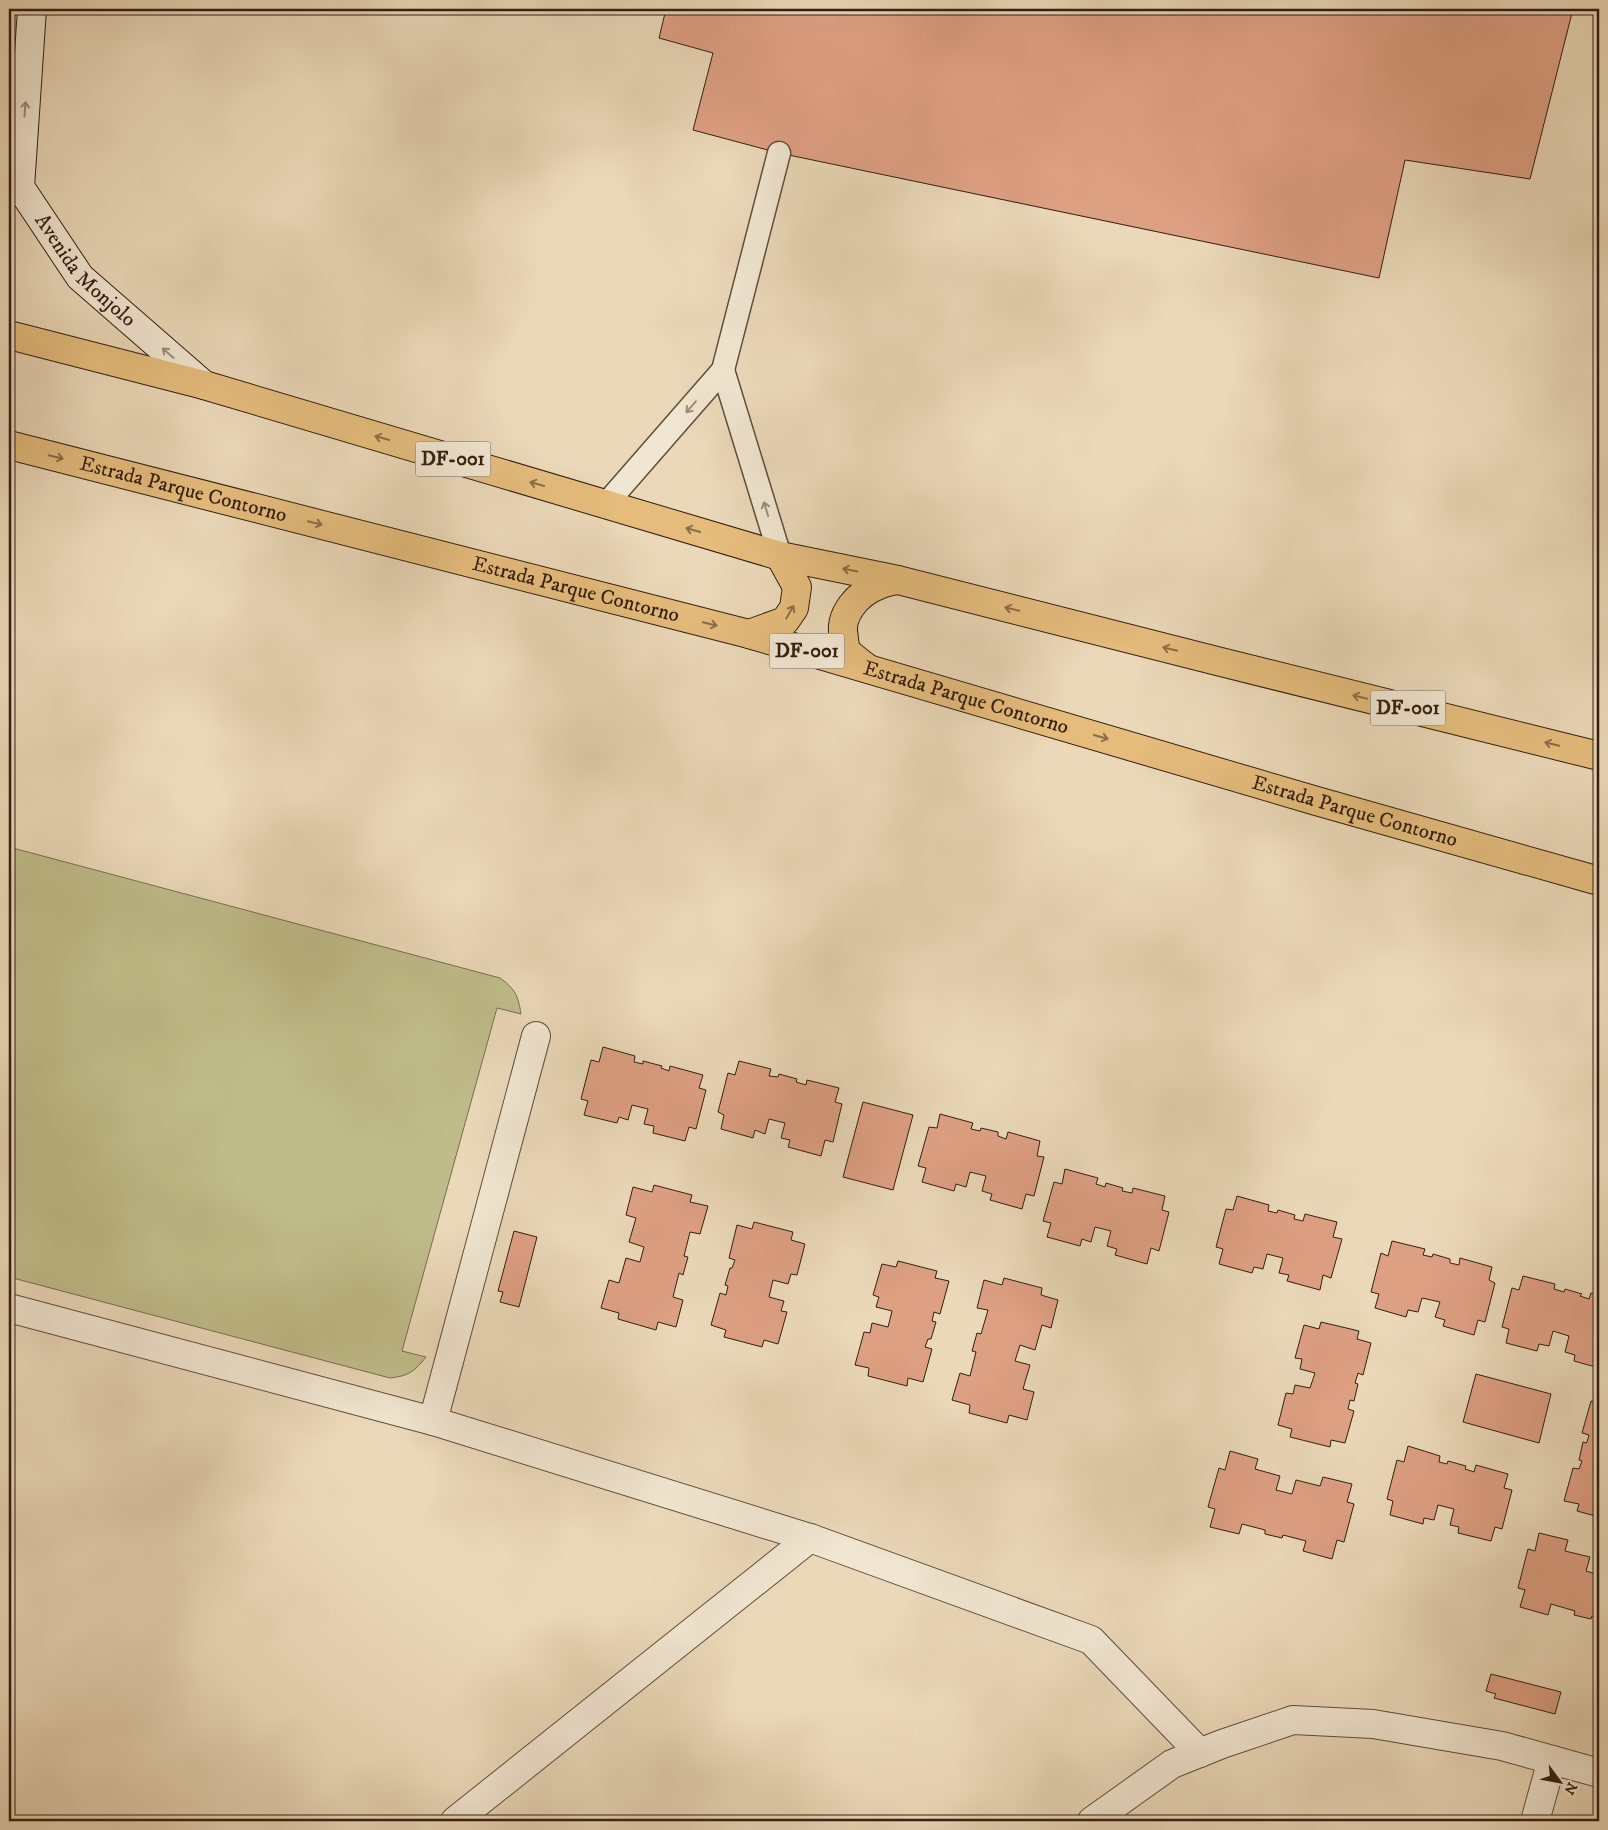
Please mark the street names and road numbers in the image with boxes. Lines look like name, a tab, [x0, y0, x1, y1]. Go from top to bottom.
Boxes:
street label: Avenida Monjolo	[29, 209, 141, 333]
road number: DF-001	[416, 442, 490, 476]
street label: Estrada Parque Contorno	[77, 451, 290, 528]
street label: Estrada Parque Contorno	[469, 551, 682, 629]
road number: DF-001	[770, 634, 844, 668]
street label: Estrada Parque Contorno	[860, 655, 1072, 740]
road number: DF-001	[1370, 690, 1446, 726]
street label: Estrada Parque Contorno	[1249, 770, 1461, 853]

